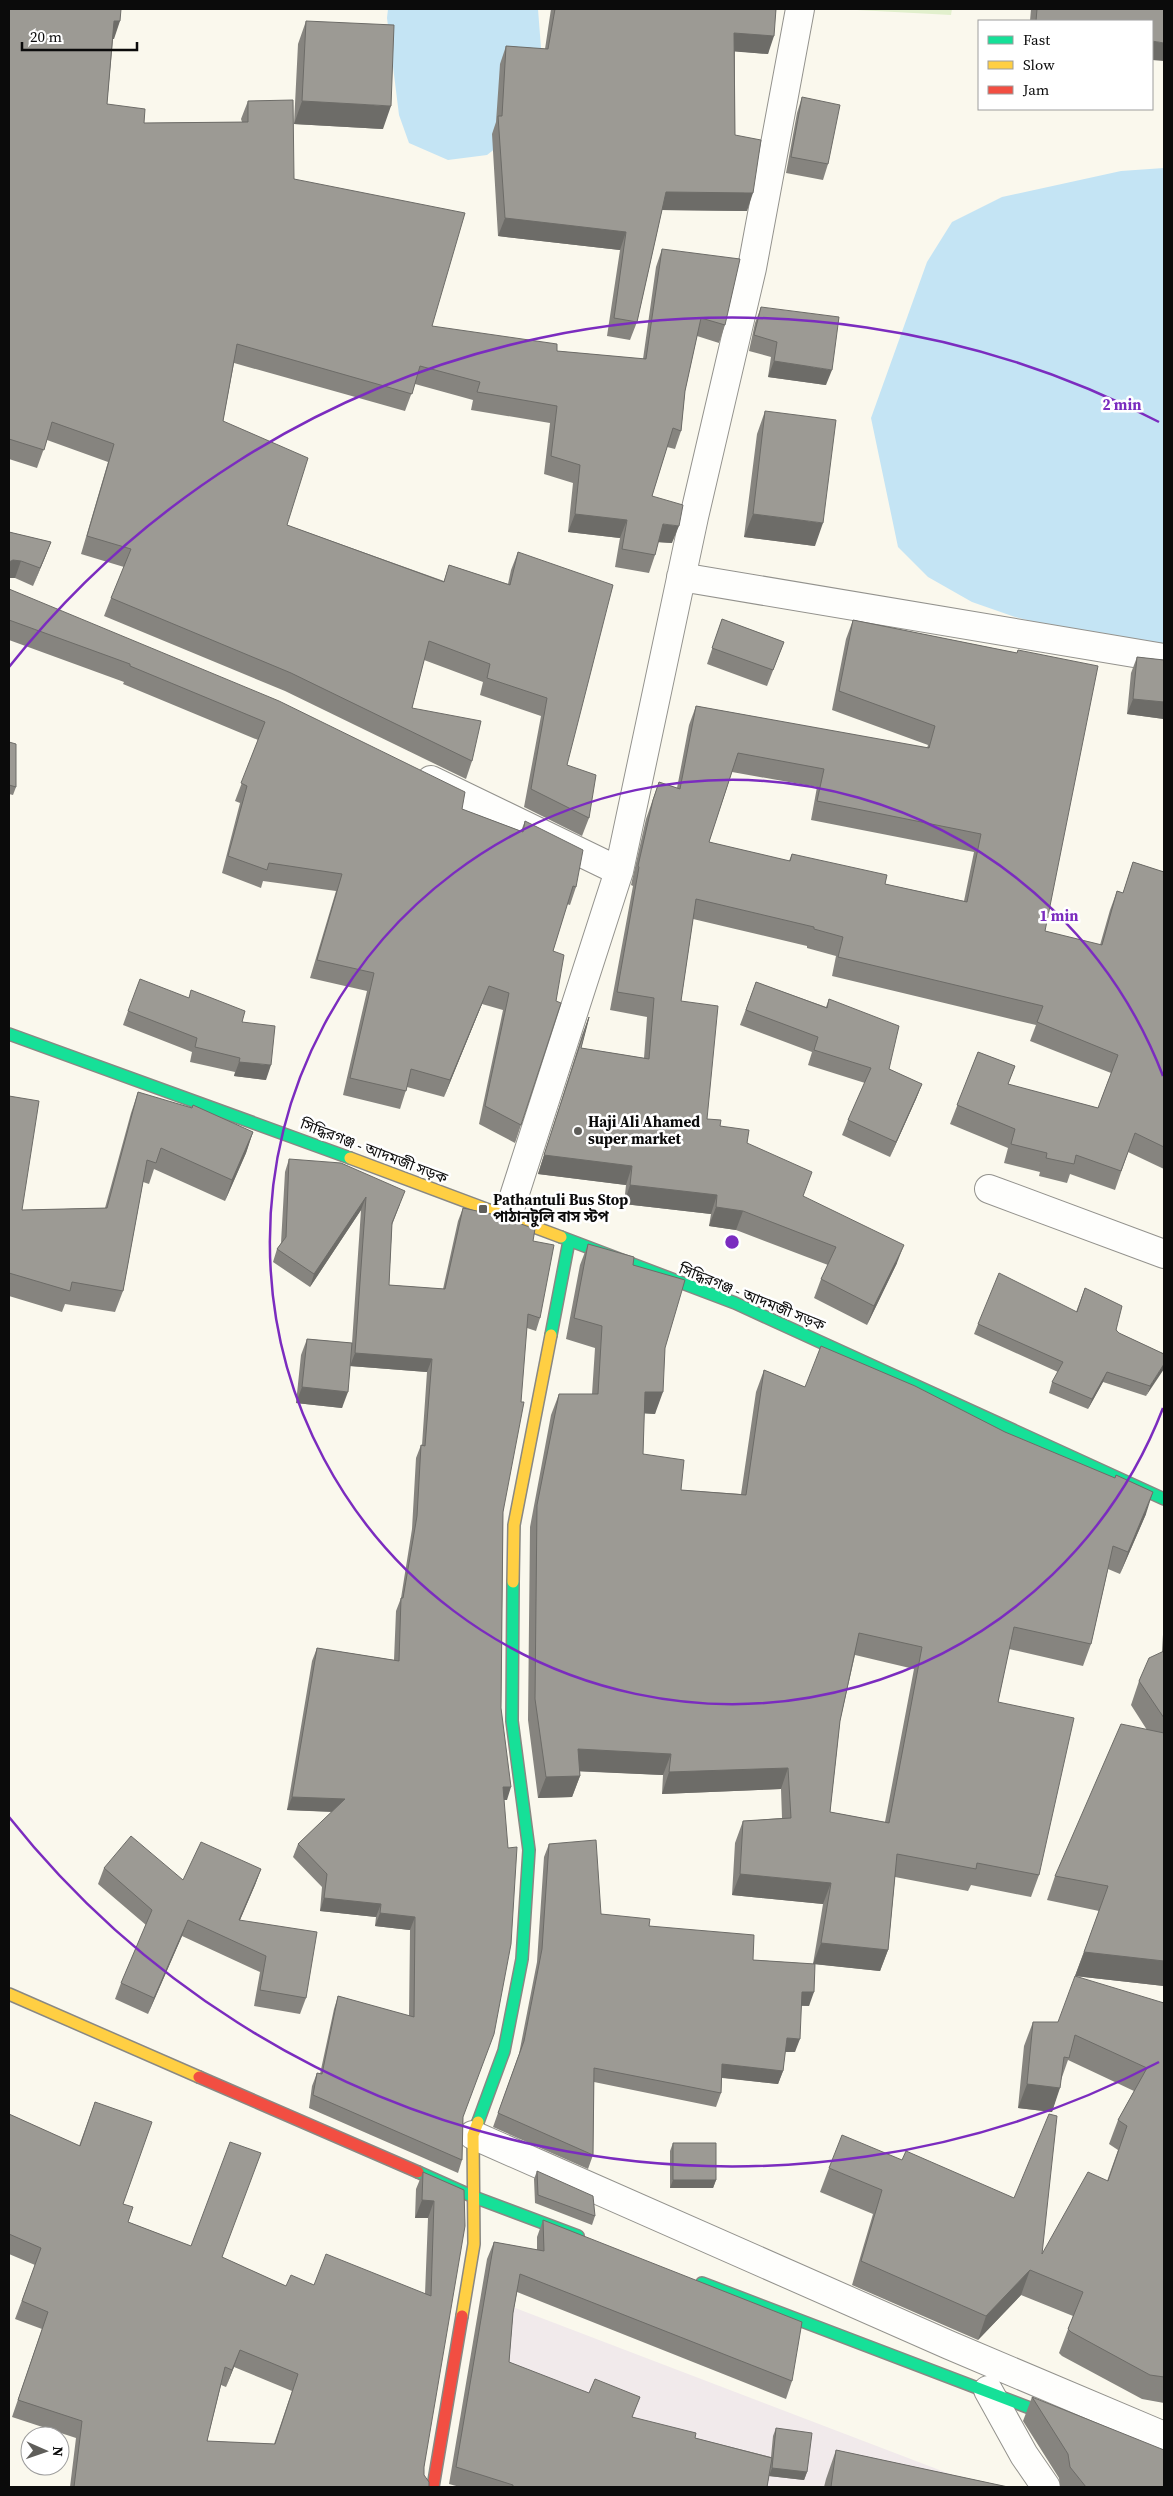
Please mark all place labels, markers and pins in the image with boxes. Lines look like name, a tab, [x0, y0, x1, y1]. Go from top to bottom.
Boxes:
place label: Haji Ali Ahamed super market	[588, 1111, 700, 1149]
marker: Haji Ali Ahamed super market	[572, 1125, 584, 1137]
place label: Pathantuli Bus Stop পাঠানটুলি বাস স্টপ	[493, 1189, 628, 1228]
marker: Pathantuli Bus Stop পাঠানটুলি বাস স্টপ	[477, 1203, 489, 1215]
centre of rings	[723, 1233, 741, 1251]

